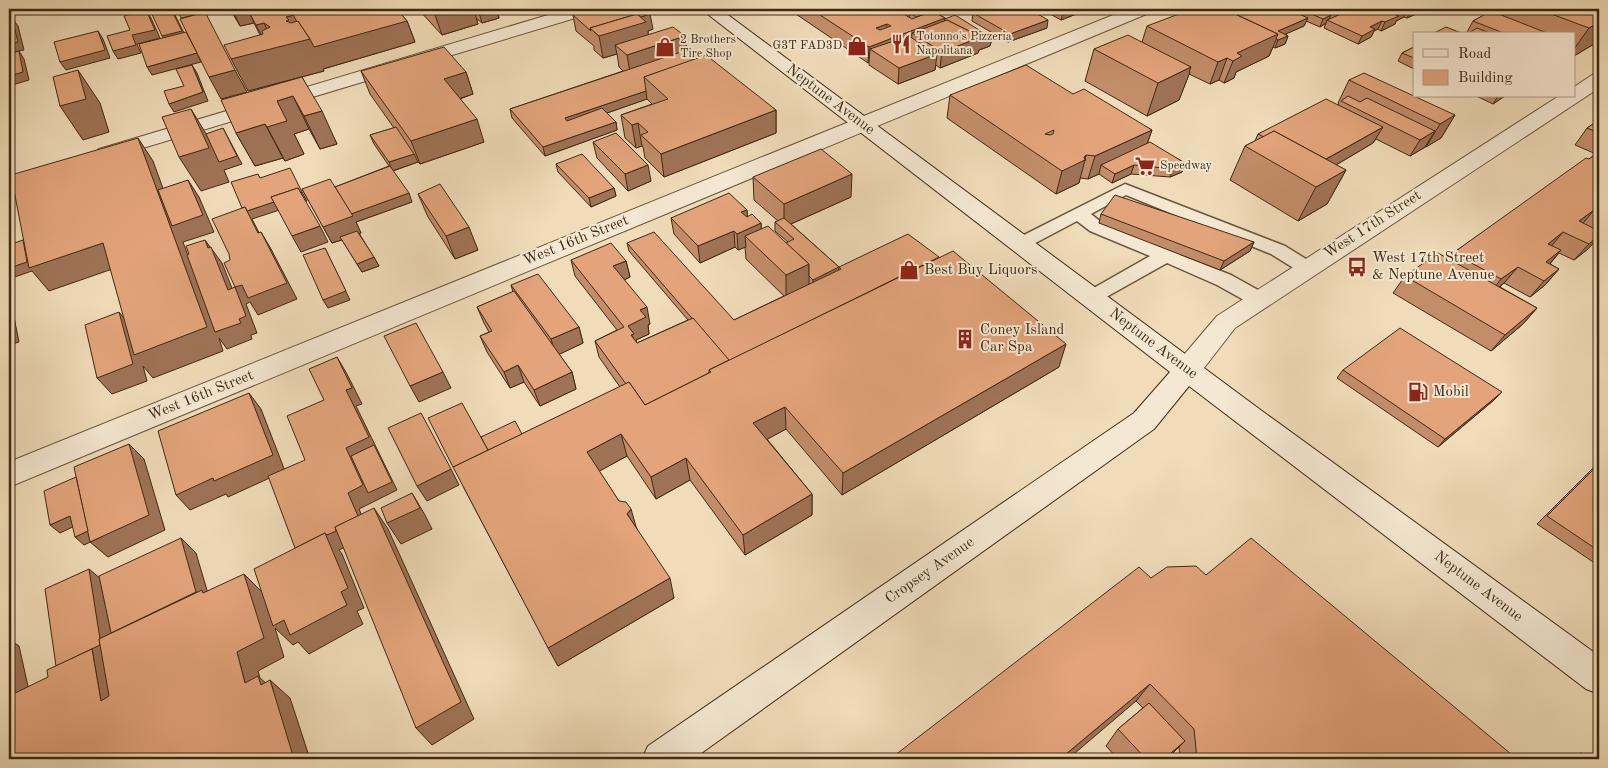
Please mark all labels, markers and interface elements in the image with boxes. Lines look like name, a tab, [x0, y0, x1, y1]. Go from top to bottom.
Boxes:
place label: Totonno's Pizzeria Napolitana	[916, 31, 1012, 57]
legend	[1413, 32, 1576, 98]
restaurant icon: Totonno's Pizzeria Napolitana	[890, 33, 912, 55]
place label: 2 Brothers Tire Shop	[680, 34, 736, 60]
shop icon: G3T FAD3D	[846, 35, 868, 57]
shop icon: 2 Brothers Tire Shop	[654, 36, 676, 58]
place label: G3T FAD3D	[773, 40, 842, 52]
text: Road	[1458, 47, 1492, 62]
street label: Neptune Avenue	[783, 62, 877, 138]
text: Building	[1458, 71, 1513, 86]
supermarket icon: Speedway	[1134, 155, 1156, 177]
place label: Speedway	[1160, 160, 1213, 172]
street label: West 17th Street	[1322, 188, 1424, 262]
street label: West 16th Street	[521, 213, 631, 269]
place label: West 17th Street & Neptune Avenue	[1372, 251, 1494, 283]
bus stop icon: West 17th Street & Neptune Avenue	[1346, 256, 1368, 278]
shop icon: Best Buy Liquors	[898, 259, 920, 281]
place label: Best Buy Liquors	[924, 263, 1037, 278]
street label: Neptune Avenue	[1106, 306, 1200, 382]
place label: Coney Island Car Spa	[980, 323, 1065, 355]
building icon: Coney Island Car Spa	[954, 328, 976, 350]
street label: West 16th Street	[146, 368, 256, 424]
fuel station icon: Mobil	[1407, 381, 1429, 403]
place label: Mobil	[1433, 385, 1469, 400]
street label: Cropsey Avenue	[883, 535, 977, 607]
street label: Neptune Avenue	[1431, 549, 1525, 625]

